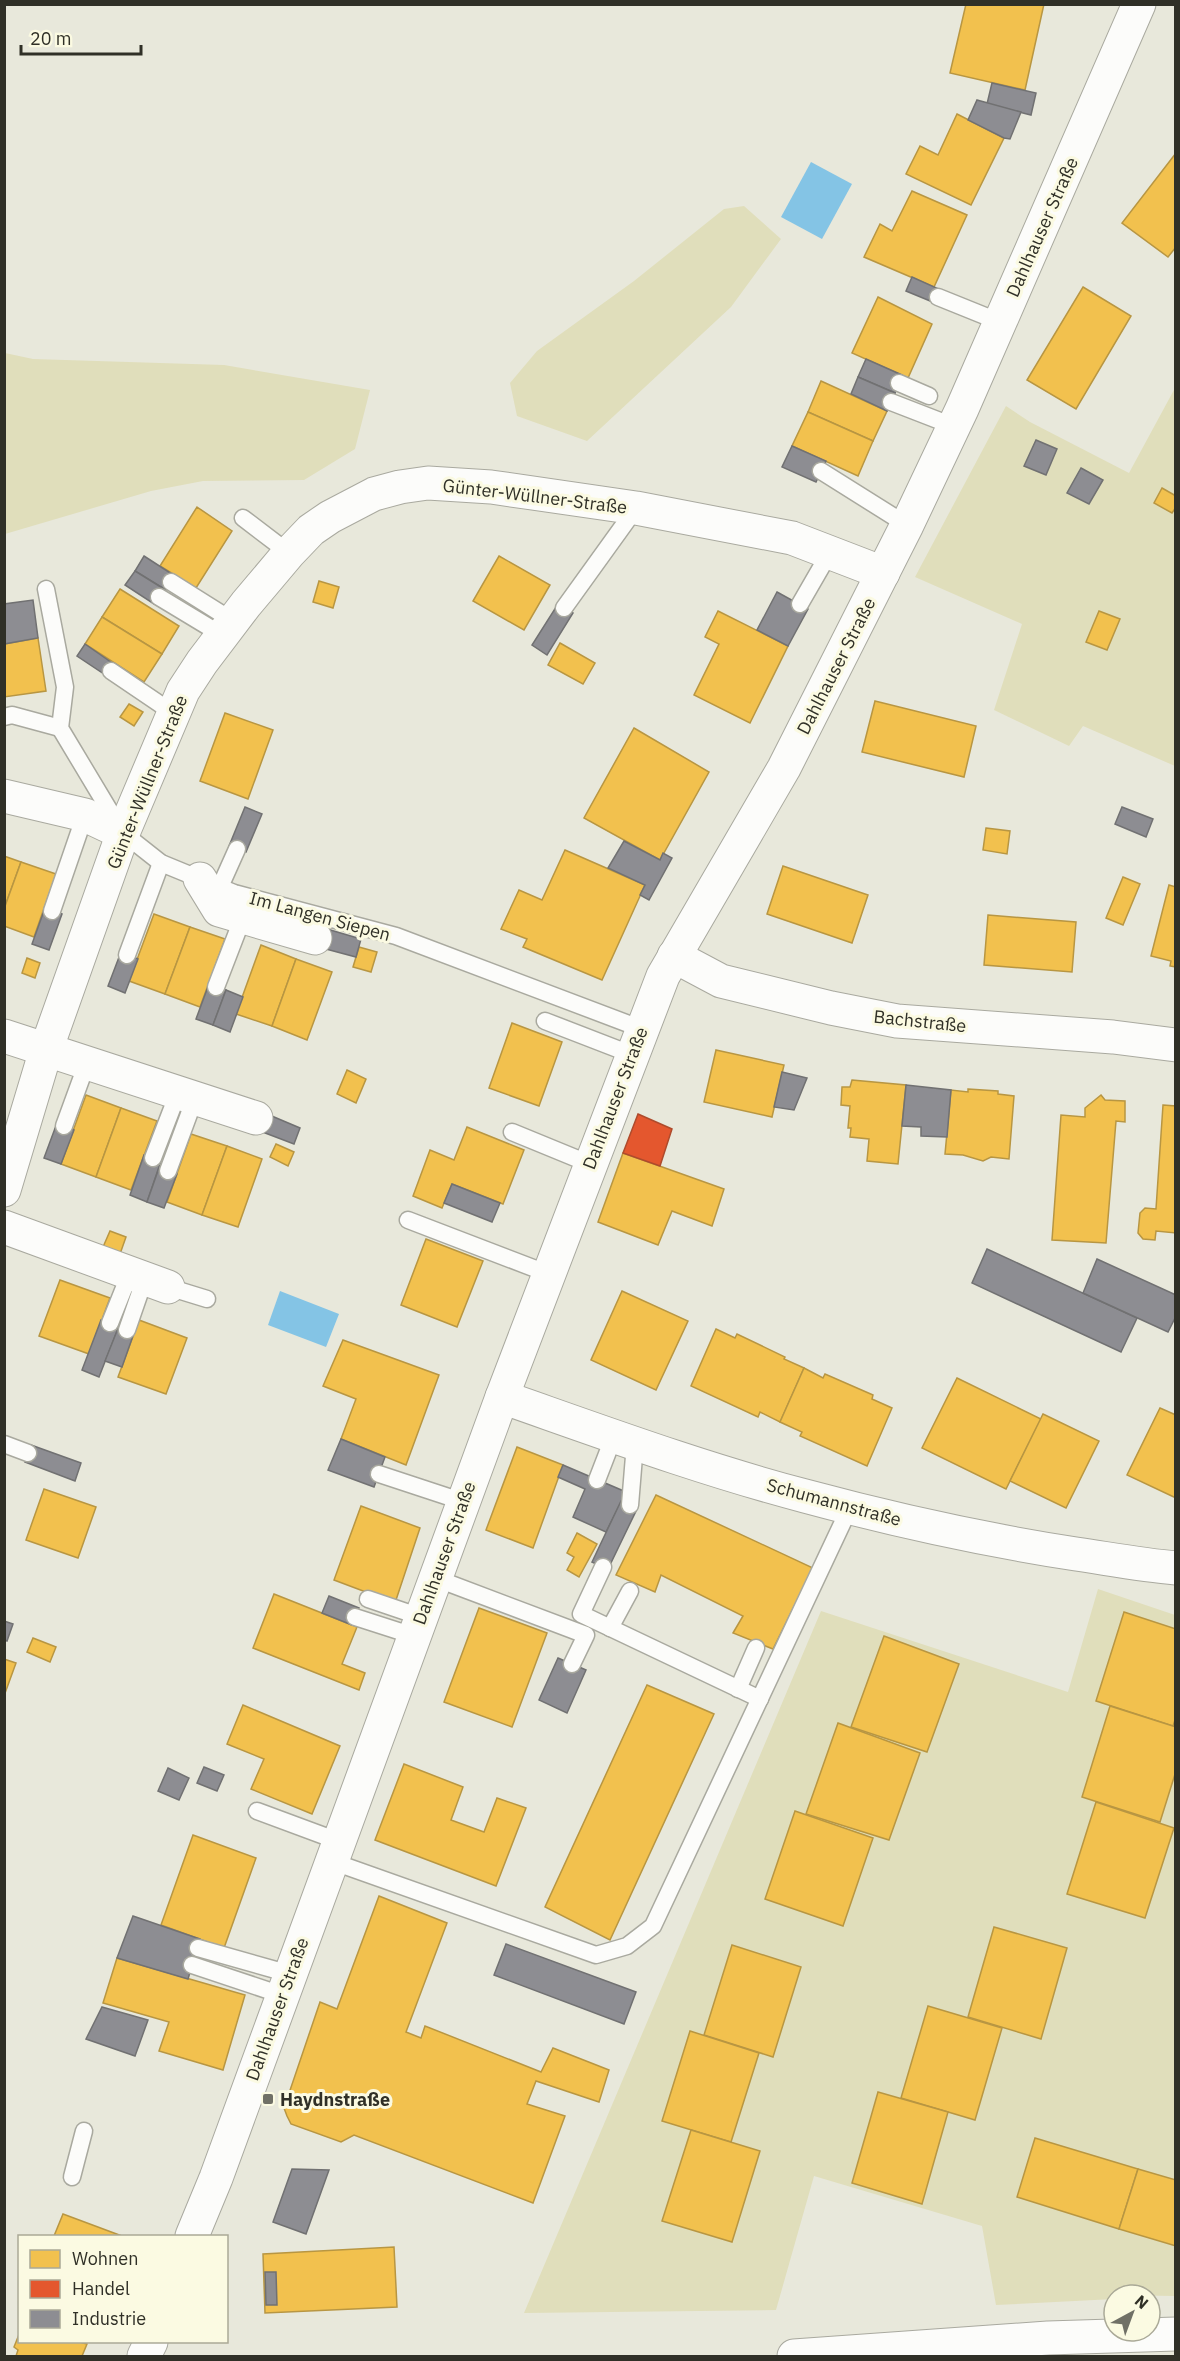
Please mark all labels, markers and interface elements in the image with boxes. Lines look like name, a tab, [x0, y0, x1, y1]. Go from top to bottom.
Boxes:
scale bar	[21, 18, 141, 56]
text: 20 m	[30, 27, 72, 50]
street label: Dahlhauser Straße	[1001, 153, 1083, 301]
street label: Günter-Wüllner-Straße	[441, 473, 629, 519]
street label: Dahlhauser Straße	[792, 594, 881, 738]
street label: Günter-Wüllner-Straße	[102, 691, 192, 872]
street label: Im Langen Siepen	[247, 886, 393, 946]
street label: Bachstraße	[872, 1005, 968, 1037]
street label: Dahlhauser Straße	[577, 1023, 653, 1172]
street label: Schumannstraße	[764, 1473, 904, 1531]
street label: Dahlhauser Straße	[407, 1478, 481, 1628]
street label: Dahlhauser Straße	[240, 1934, 314, 2084]
place label: Haydnstraße	[280, 2088, 390, 2111]
marker: Haydnstraße	[261, 2092, 275, 2106]
legend	[18, 2235, 228, 2343]
text: Wohnen	[72, 2247, 138, 2270]
text: Handel	[72, 2277, 130, 2300]
north arrow	[1102, 2283, 1162, 2343]
text: N	[1131, 2290, 1153, 2313]
text: Industrie	[72, 2307, 146, 2330]

